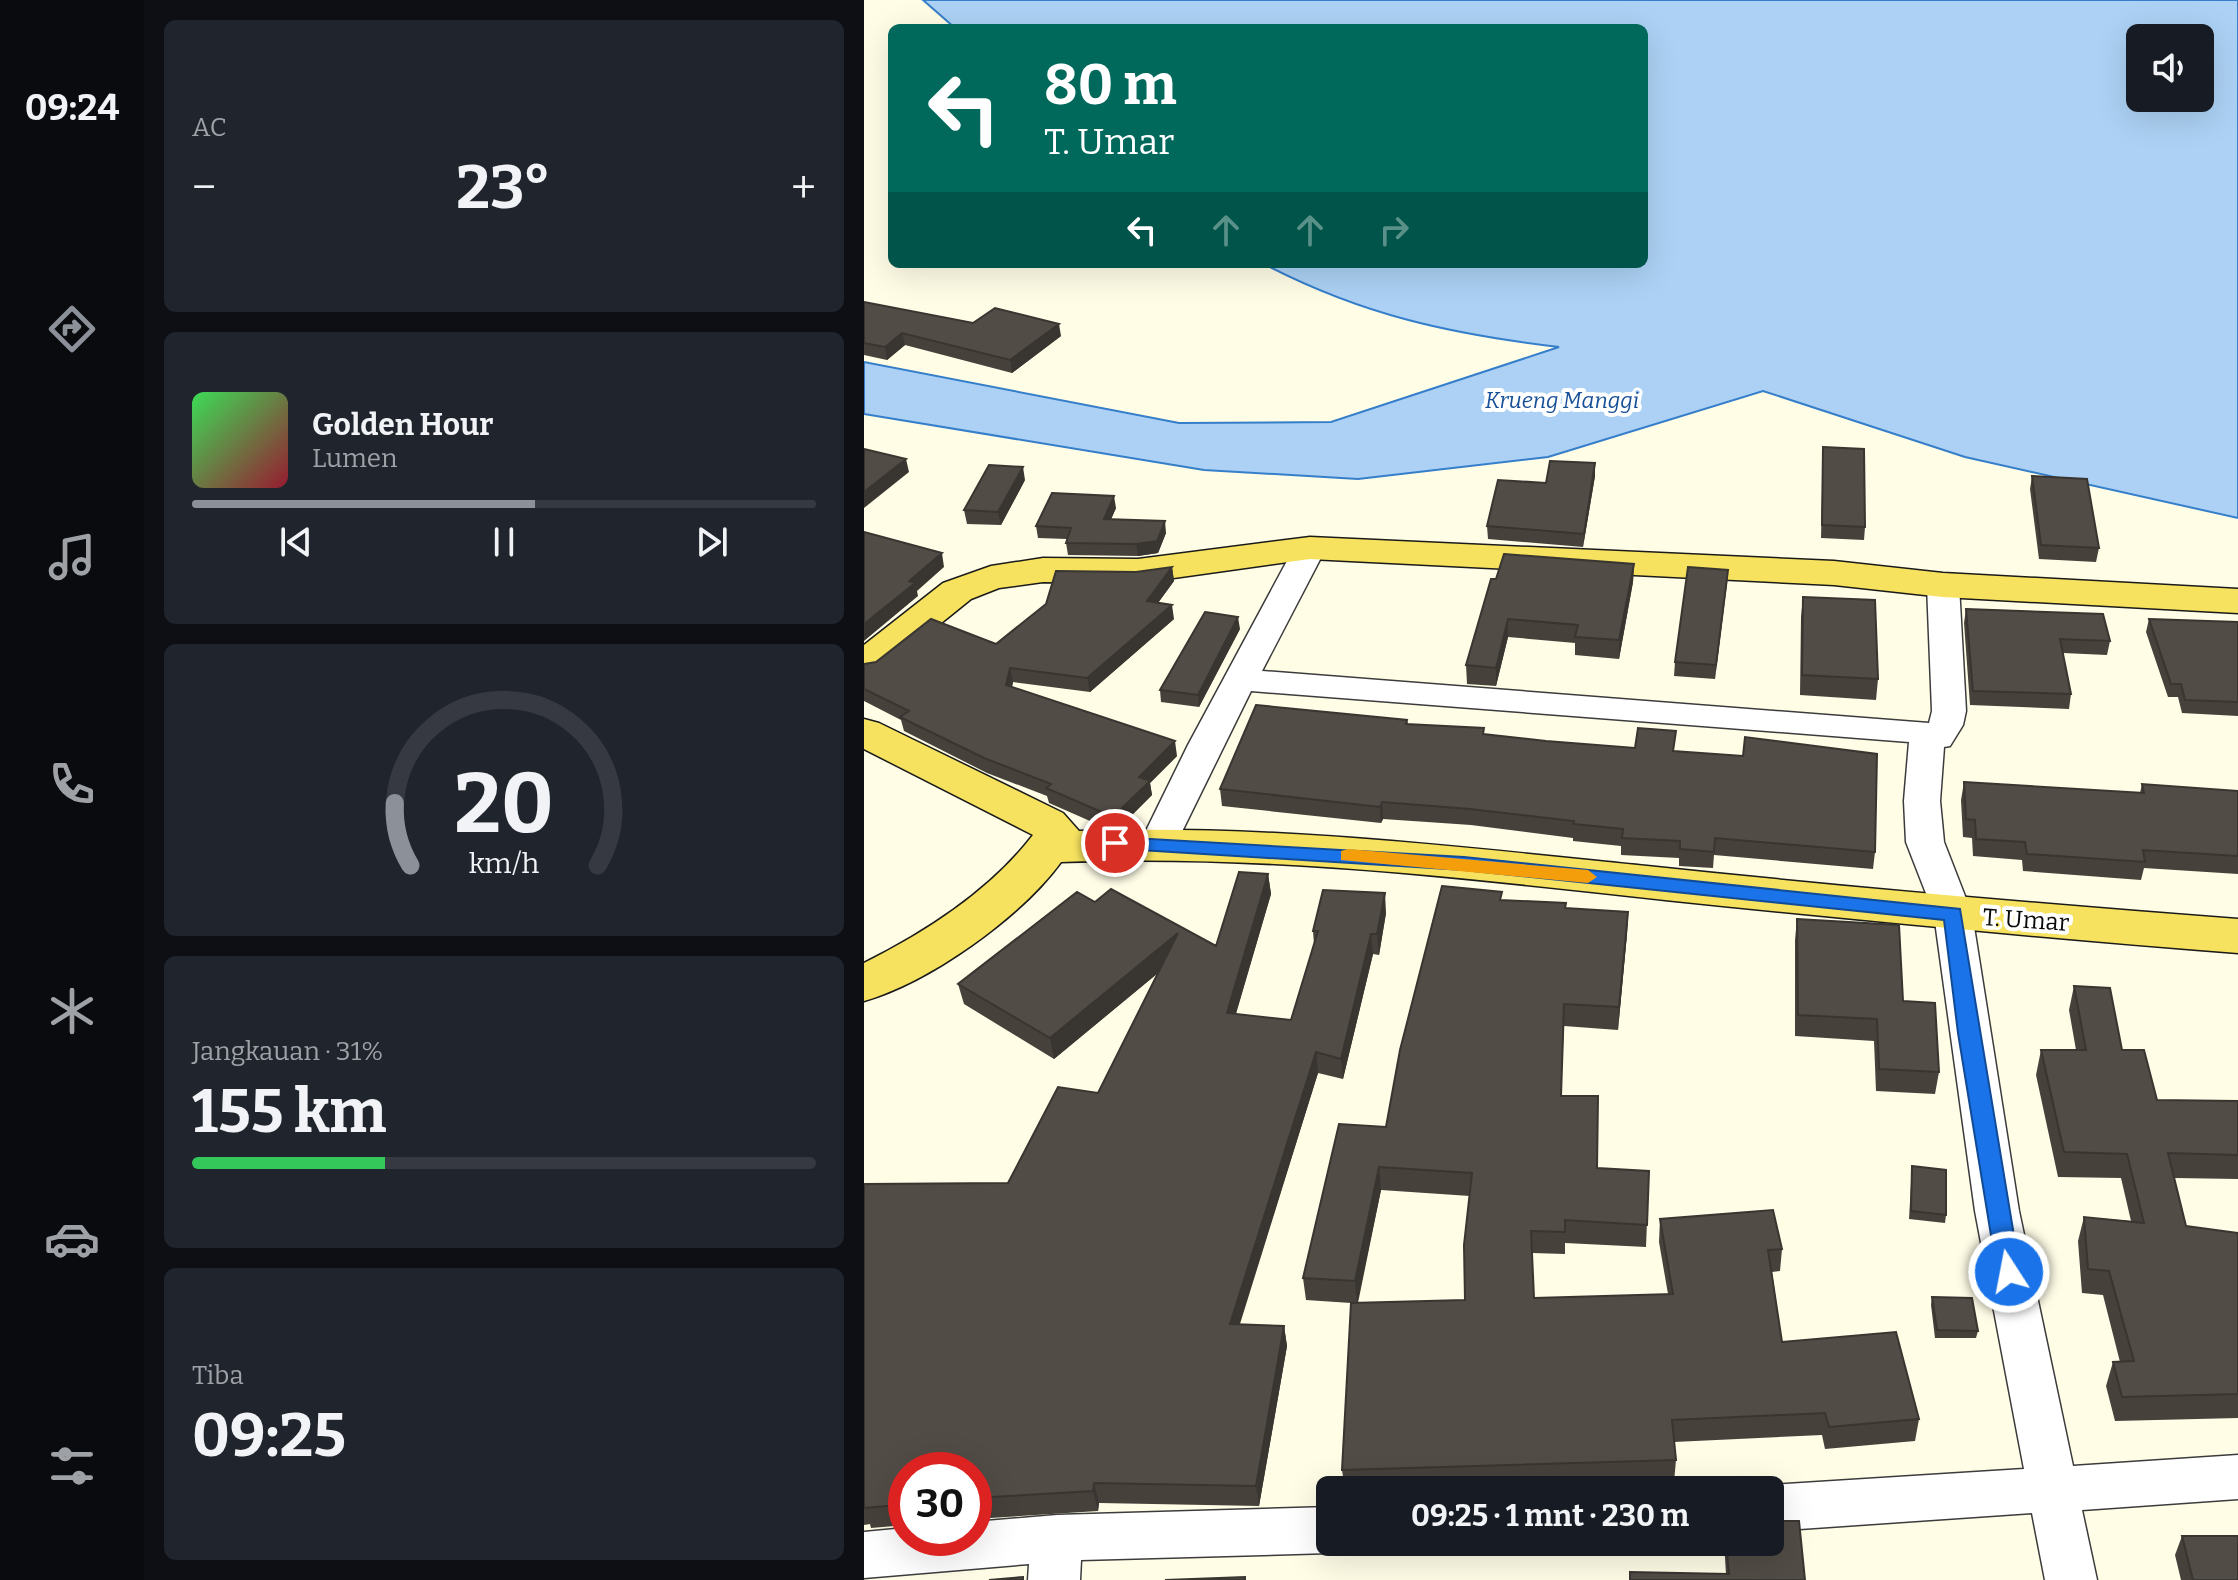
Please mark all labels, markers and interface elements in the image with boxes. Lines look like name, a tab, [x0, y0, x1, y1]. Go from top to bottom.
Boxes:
map controls	[2126, 24, 2214, 112]
button: sound	[2126, 24, 2214, 112]
text: 80 m	[1044, 52, 1177, 119]
icon: left	[912, 56, 1016, 160]
text: 09:24	[25, 86, 119, 130]
text: AC	[192, 112, 227, 143]
text: T. Umar	[1044, 120, 1174, 164]
text: 23°	[456, 152, 551, 224]
text: −	[192, 161, 216, 214]
text: +	[791, 161, 816, 214]
icon: left	[1120, 208, 1164, 252]
icon: ahead	[1204, 208, 1248, 252]
icon: ahead	[1288, 208, 1332, 252]
icon: right	[1372, 208, 1416, 252]
icon: directions	[44, 301, 100, 357]
water label: Krueng Manggi	[1485, 387, 1639, 414]
text: Golden Hour	[312, 407, 493, 443]
text: Lumen	[312, 443, 398, 474]
icon: previous	[274, 520, 318, 564]
icon: pause	[482, 520, 526, 564]
icon: next	[690, 520, 734, 564]
icon: music	[44, 529, 100, 585]
text: 20	[454, 754, 554, 854]
icon: phone	[44, 756, 100, 812]
pin	[1081, 809, 1149, 877]
icon: arrive	[1093, 821, 1137, 865]
text: km/h	[469, 846, 540, 881]
street label: T. Umar	[1982, 903, 2071, 937]
icon: climate	[44, 983, 100, 1039]
text: Jangkauan · 31%	[192, 1036, 383, 1067]
text: 155 km	[192, 1076, 386, 1148]
icon: car	[44, 1211, 100, 1267]
position arrow	[1967, 1230, 2051, 1314]
text: Tiba	[192, 1360, 244, 1391]
text: 09:25	[192, 1400, 346, 1472]
icon: filters	[44, 1438, 100, 1494]
speed limit sign: 30	[888, 1452, 992, 1556]
text: 09:25 · 1 mnt · 230 m	[1411, 1498, 1689, 1534]

